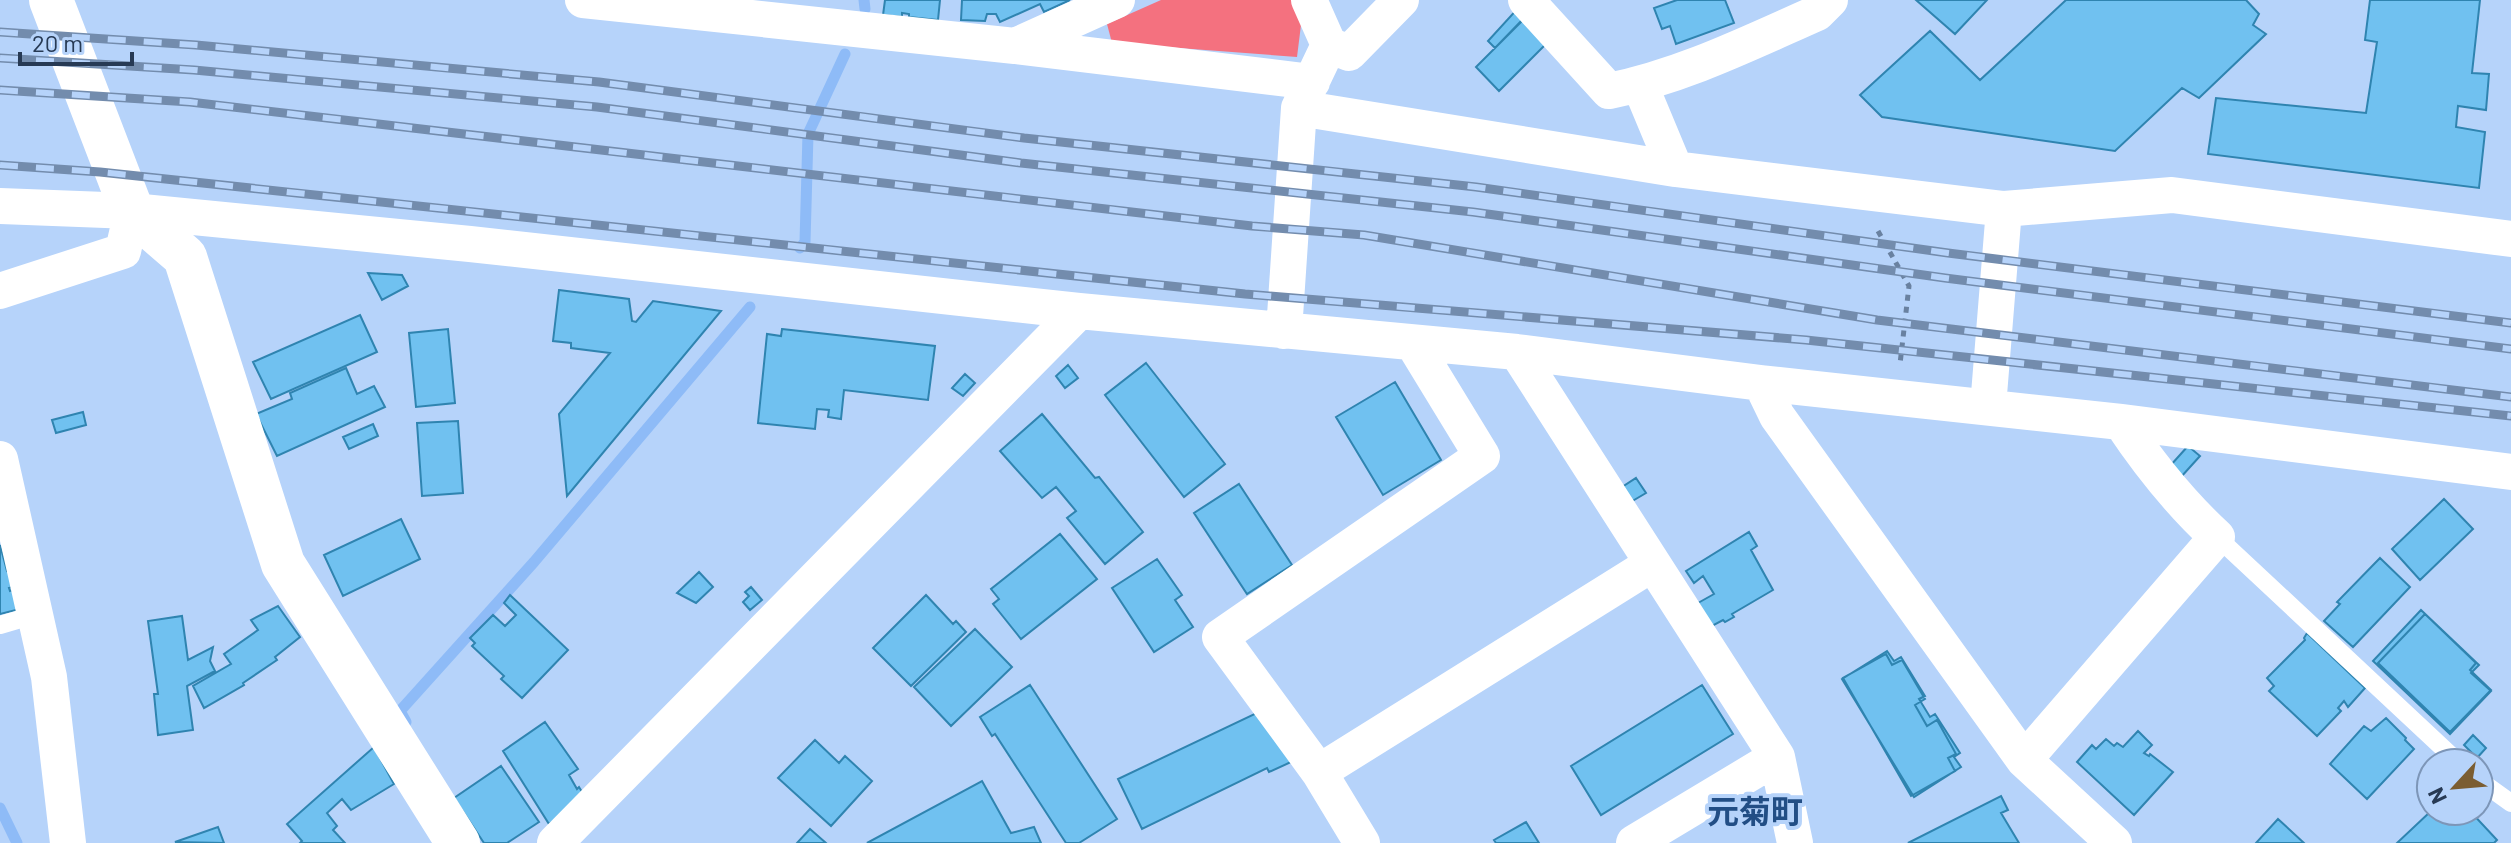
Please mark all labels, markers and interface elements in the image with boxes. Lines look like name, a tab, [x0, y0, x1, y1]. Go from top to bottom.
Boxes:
scale bar	[20, 16, 132, 66]
text: 20 m	[32, 28, 83, 57]
north arrow	[2415, 747, 2495, 827]
text: N	[2421, 784, 2451, 808]
district label: 元菊町	[1707, 791, 1803, 829]

